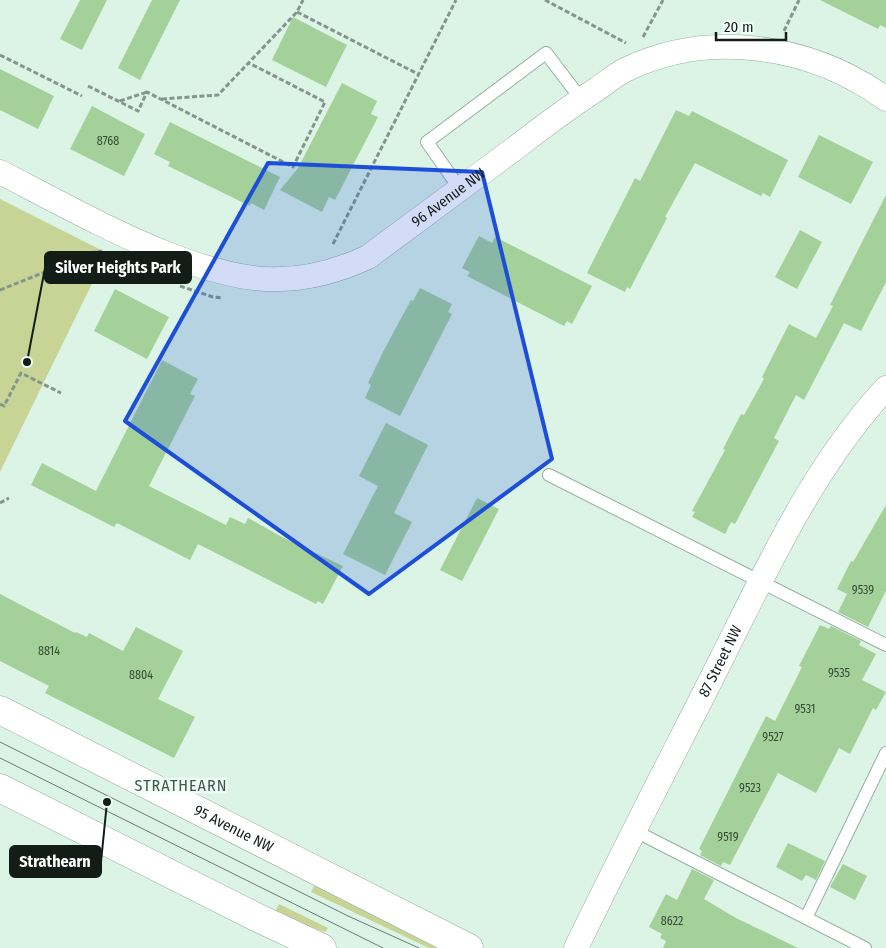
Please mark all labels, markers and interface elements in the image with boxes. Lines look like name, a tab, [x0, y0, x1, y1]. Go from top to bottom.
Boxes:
scale bar	[716, 10, 786, 42]
text: 20 m	[724, 18, 754, 36]
house number: 8768	[97, 134, 119, 148]
street label: 96 Avenue NW	[408, 164, 489, 231]
callout: Silver Heights Park	[45, 252, 191, 283]
text: Silver Heights Park	[55, 258, 182, 277]
house number: 9539	[852, 583, 874, 597]
street label: 87 Street NW	[695, 623, 746, 700]
house number: 8814	[38, 644, 60, 658]
house number: 9535	[828, 666, 851, 680]
house number: 8804	[129, 668, 153, 682]
house number: 9531	[794, 702, 816, 716]
house number: 9527	[762, 730, 784, 744]
district label: STRATHEARN	[135, 776, 227, 795]
house number: 9523	[739, 781, 761, 795]
street label: 95 Avenue NW	[191, 801, 276, 856]
house number: 9519	[717, 830, 739, 844]
callout: Strathearn	[10, 846, 101, 877]
text: Strathearn	[19, 852, 91, 871]
house number: 8622	[661, 914, 683, 928]

